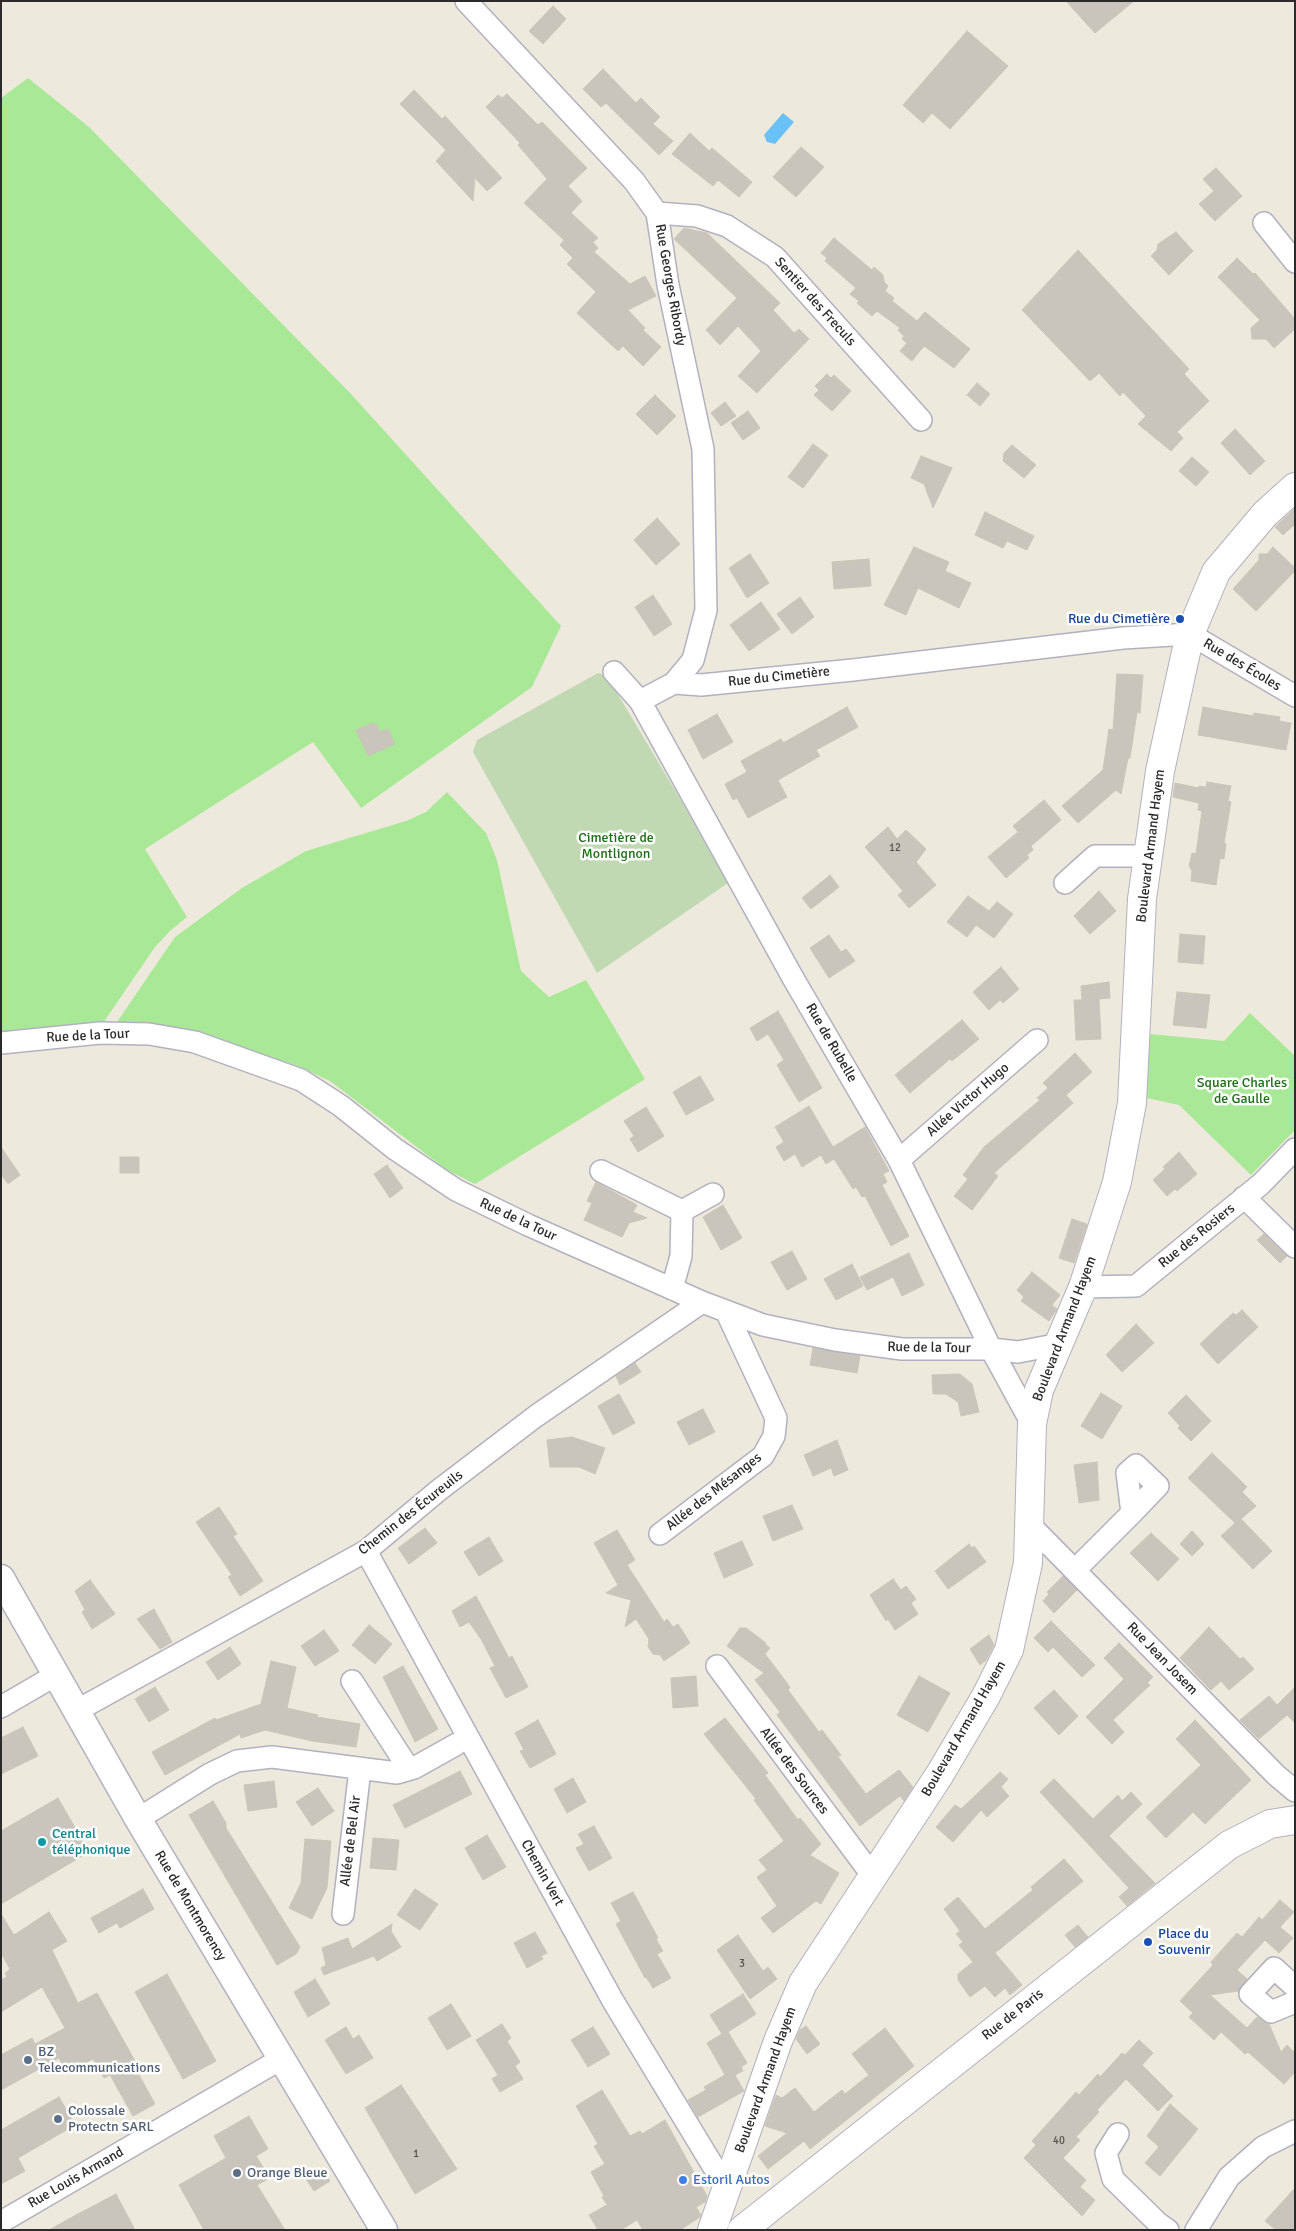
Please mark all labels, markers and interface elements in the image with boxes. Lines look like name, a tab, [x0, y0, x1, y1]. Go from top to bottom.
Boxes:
street label: Rue Georges Ribordy	[651, 223, 689, 347]
street label: Sentier des Freculs	[771, 254, 859, 350]
place label: Rue du Cimetière	[1068, 611, 1170, 627]
marker: Rue du Cimetière	[1174, 613, 1186, 625]
street label: Rue des Écoles	[1200, 635, 1284, 695]
street label: Rue du Cimetière	[727, 663, 831, 691]
street label: Boulevard Armand Hayem	[1133, 768, 1169, 924]
park label: Cimetière de Montlignon	[578, 830, 654, 862]
house number: 12	[889, 841, 901, 855]
street label: Rue de Rubelle	[802, 1001, 860, 1085]
street label: Rue de la Tour	[46, 1025, 130, 1047]
street label: Allée Victor Hugo	[923, 1060, 1013, 1140]
park label: Square Charles de Gaulle	[1197, 1075, 1287, 1108]
street label: Rue de la Tour	[477, 1195, 559, 1245]
street label: Rue des Rosiers	[1156, 1200, 1238, 1272]
street label: Boulevard Armand Hayem	[1030, 1254, 1100, 1404]
street label: Rue de la Tour	[887, 1339, 971, 1357]
street label: Allée des Mésanges	[663, 1449, 765, 1535]
street label: Chemin des Écureuils	[355, 1467, 467, 1559]
street label: Rue Jean Josem	[1123, 1619, 1201, 1699]
street label: Boulevard Armand Hayem	[918, 1658, 1010, 1800]
street label: Allée des Sources	[756, 1724, 832, 1818]
street label: Allée de Bel Air	[337, 1795, 365, 1887]
place label: Central téléphonique	[52, 1826, 131, 1858]
marker: Central téléphonique	[36, 1836, 48, 1848]
street label: Chemin Vert	[517, 1837, 567, 1909]
street label: Rue de Montmorency	[150, 1848, 230, 1964]
place label: Place du Souvenir	[1158, 1926, 1210, 1958]
marker: Place du Souvenir	[1142, 1936, 1154, 1948]
house number: 3	[739, 1957, 745, 1971]
street label: Rue de Paris	[979, 1986, 1047, 2044]
street label: Boulevard Armand Hayem	[732, 2005, 800, 2155]
place label: BZ Telecommunications	[38, 2044, 160, 2076]
marker: BZ Telecommunications	[22, 2054, 34, 2066]
place label: Colossale Protectn SARL	[68, 2103, 154, 2136]
marker: Colossale Protectn SARL	[52, 2113, 64, 2125]
house number: 40	[1053, 2134, 1065, 2148]
street label: Rue Louis Armand	[25, 2144, 127, 2212]
house number: 1	[413, 2147, 419, 2161]
place label: Orange Bleue	[247, 2165, 328, 2181]
marker: Orange Bleue	[231, 2167, 243, 2179]
place label: Estoril Autos	[693, 2172, 770, 2188]
marker: Estoril Autos	[677, 2174, 689, 2186]

